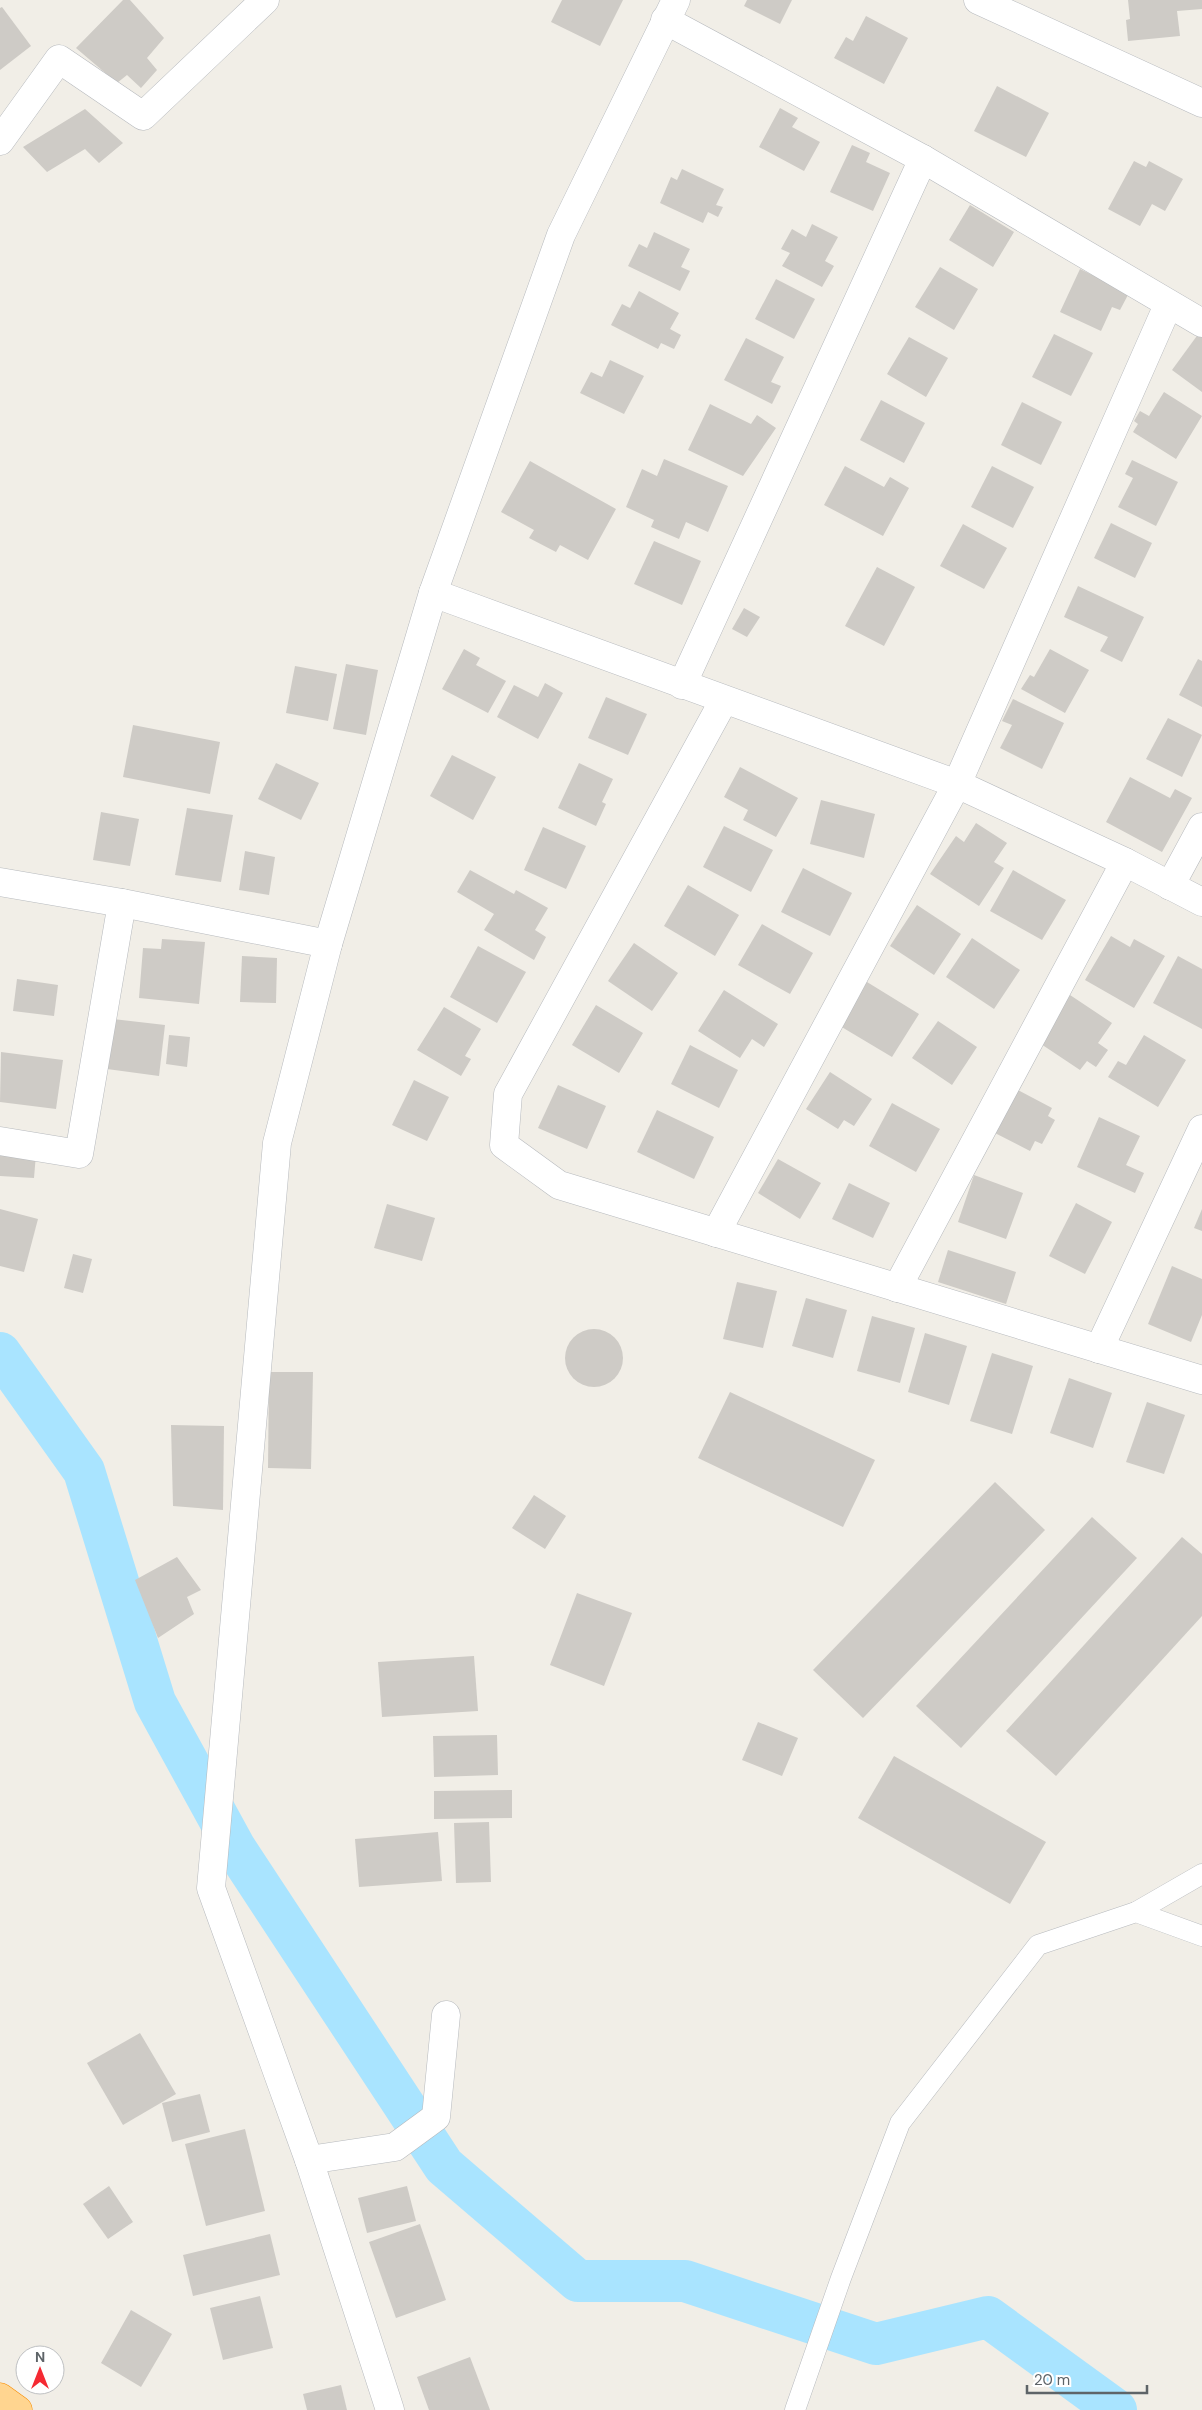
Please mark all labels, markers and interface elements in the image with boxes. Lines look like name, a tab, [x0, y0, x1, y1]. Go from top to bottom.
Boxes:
north arrow	[15, 2345, 65, 2395]
text: N	[35, 2348, 45, 2366]
scale bar	[1027, 2362, 1147, 2394]
text: 20 m	[1034, 2370, 1070, 2390]

